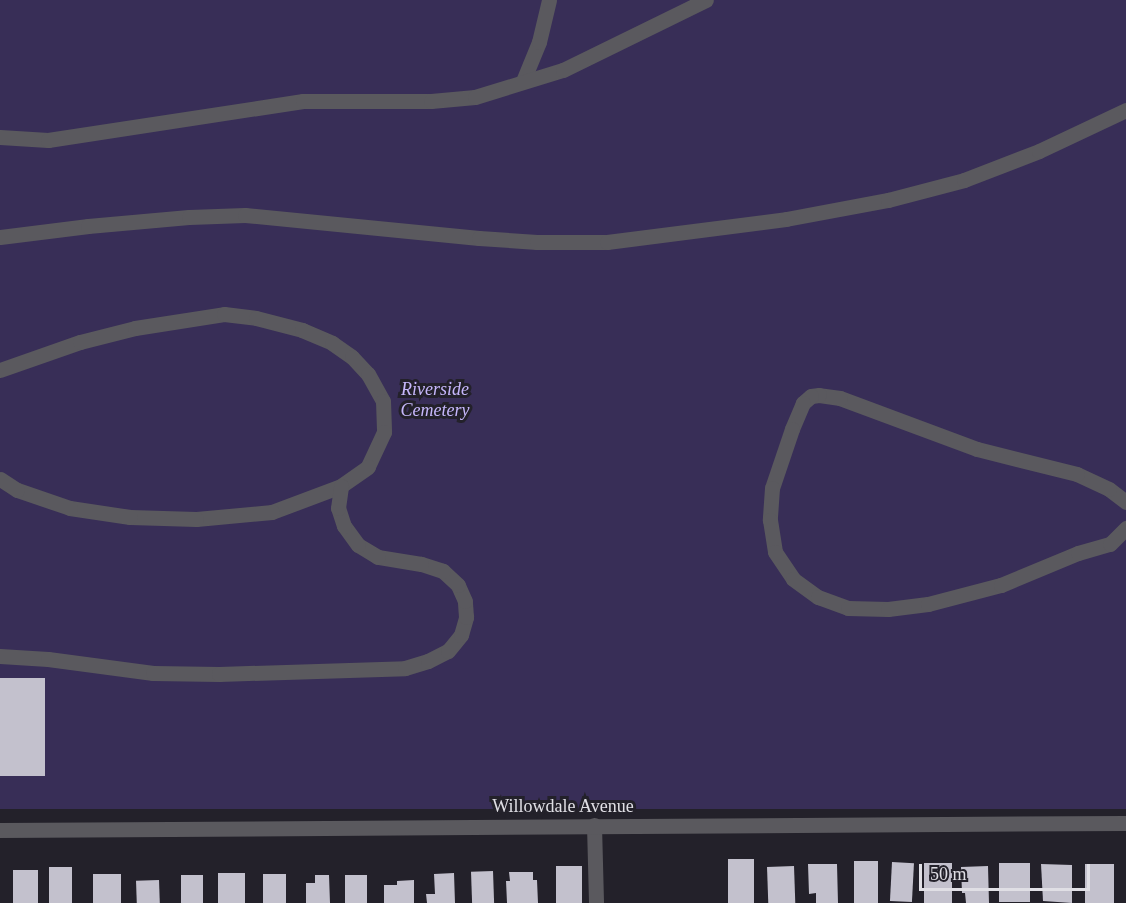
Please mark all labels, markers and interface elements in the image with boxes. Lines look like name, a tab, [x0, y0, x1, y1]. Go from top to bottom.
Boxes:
park label: Riverside Cemetery	[401, 379, 469, 422]
street label: Willowdale Avenue	[492, 795, 634, 817]
scale bar	[922, 852, 1093, 890]
text: 50 m	[930, 864, 967, 884]

